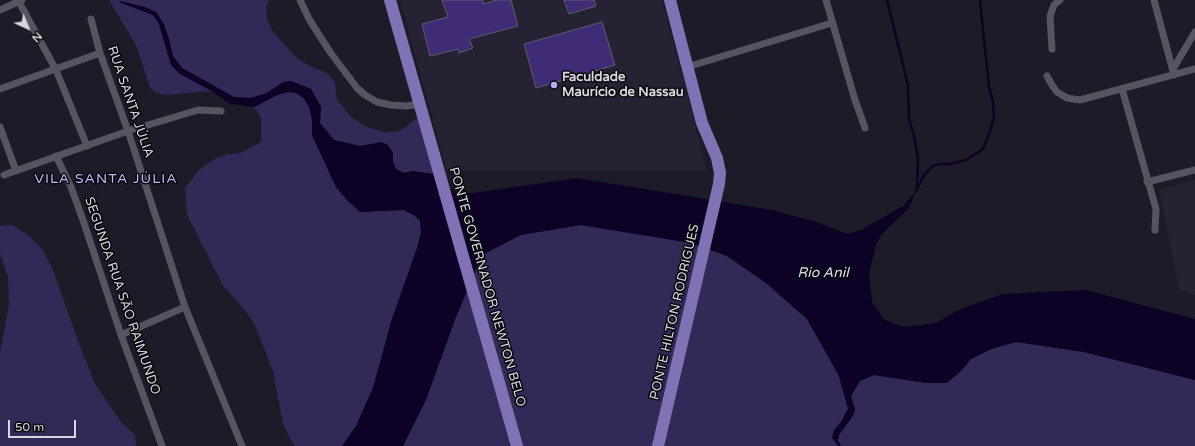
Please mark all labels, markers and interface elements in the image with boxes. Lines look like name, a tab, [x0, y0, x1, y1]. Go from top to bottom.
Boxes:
north arrow	[8, 8, 48, 48]
text: N	[29, 29, 44, 45]
street label: RUA SANTA JÚLIA	[104, 44, 156, 160]
place label: Faculdade Maurício de Nassau	[562, 70, 684, 101]
marker: Faculdade Maurício de Nassau	[549, 80, 559, 90]
street label: PONTE GOVERNADOR NEWTON BELO	[445, 165, 529, 409]
district label: VILA SANTA JÚLIA	[34, 171, 178, 187]
street label: SEGUNDA RUA SÃO RAIMUNDO	[81, 195, 163, 397]
street label: PONTE HILTON RODRIGUES	[647, 223, 703, 401]
water label: Rio Anil	[797, 265, 849, 281]
scale bar	[10, 412, 78, 438]
text: 50 m	[15, 420, 44, 434]

